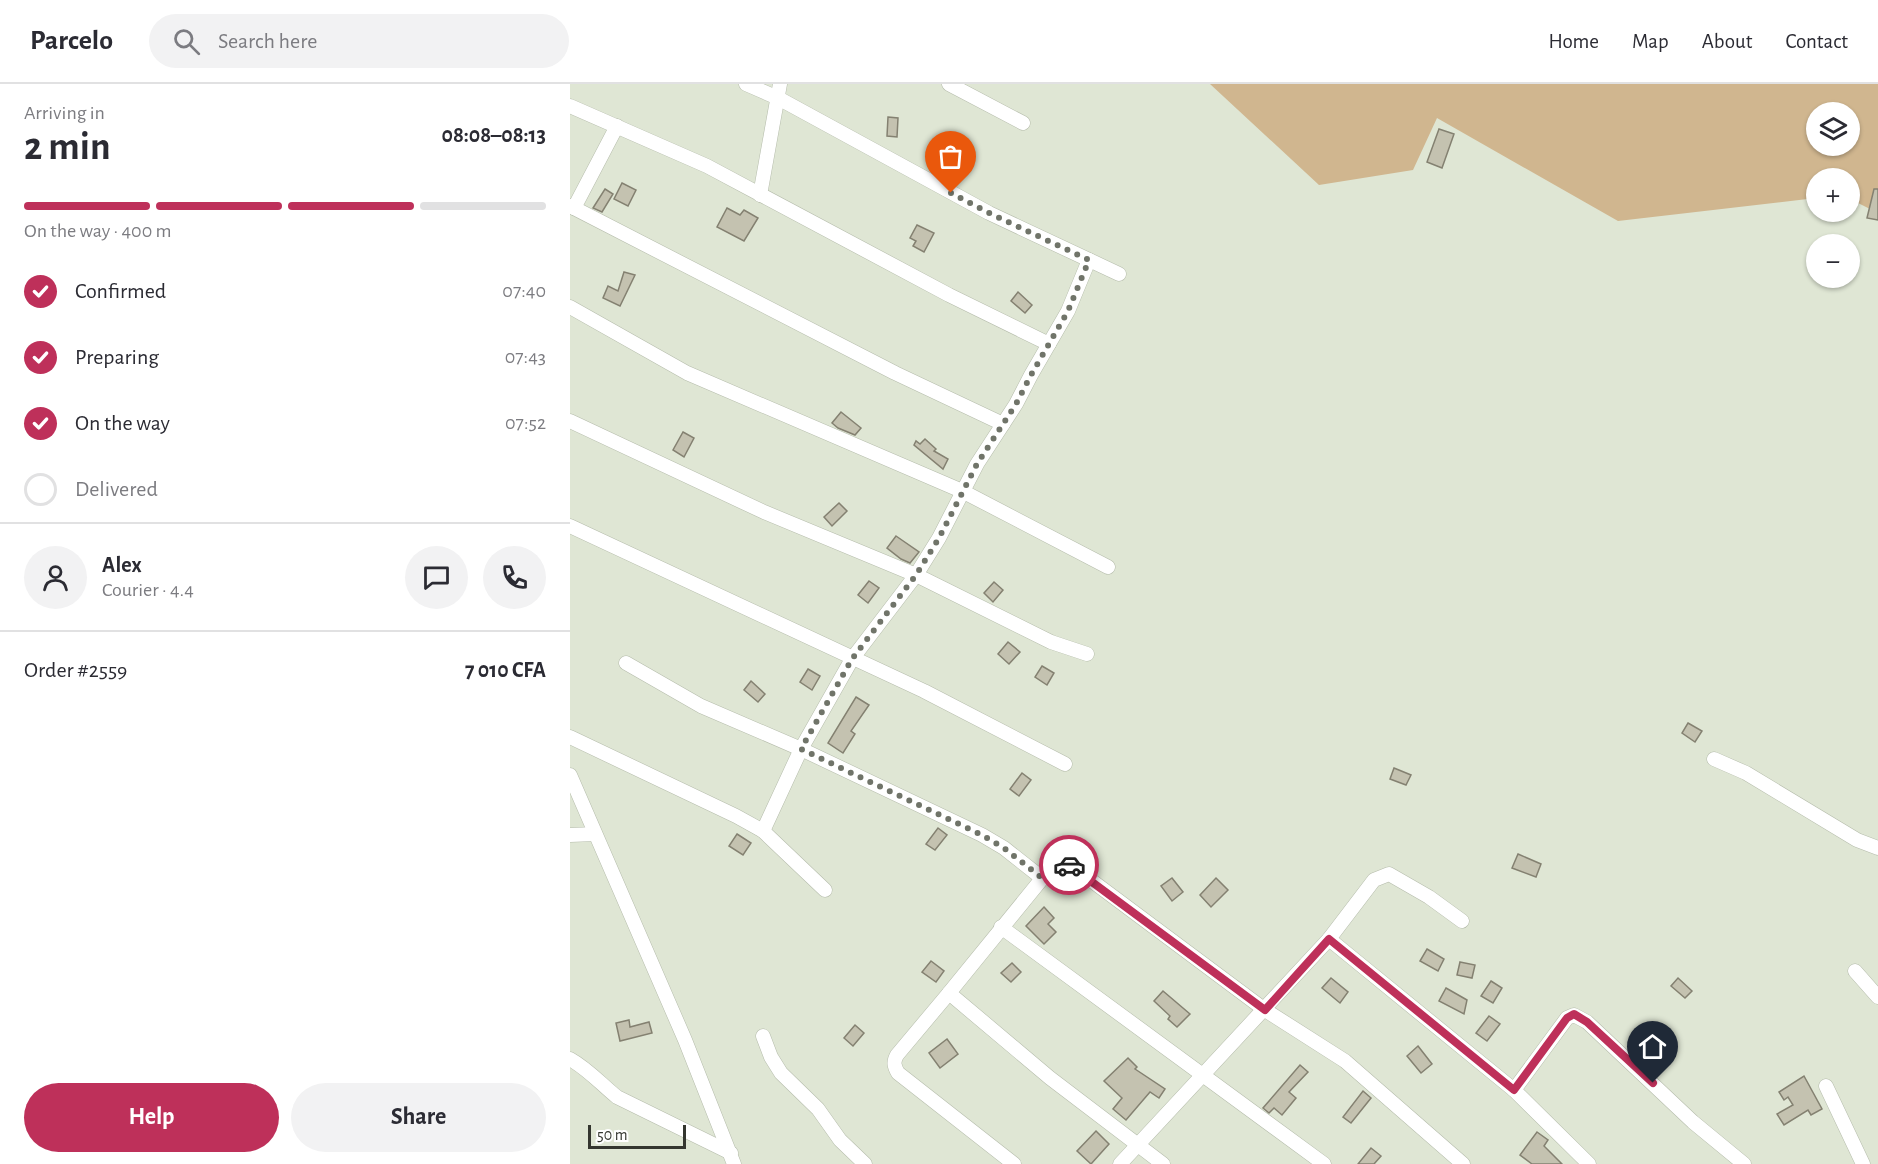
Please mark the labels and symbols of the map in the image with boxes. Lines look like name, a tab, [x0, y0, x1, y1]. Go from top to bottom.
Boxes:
pin	[925, 131, 976, 193]
courier	[1039, 835, 1099, 895]
pin	[1627, 1021, 1678, 1083]
scale bar	[588, 1122, 686, 1150]

